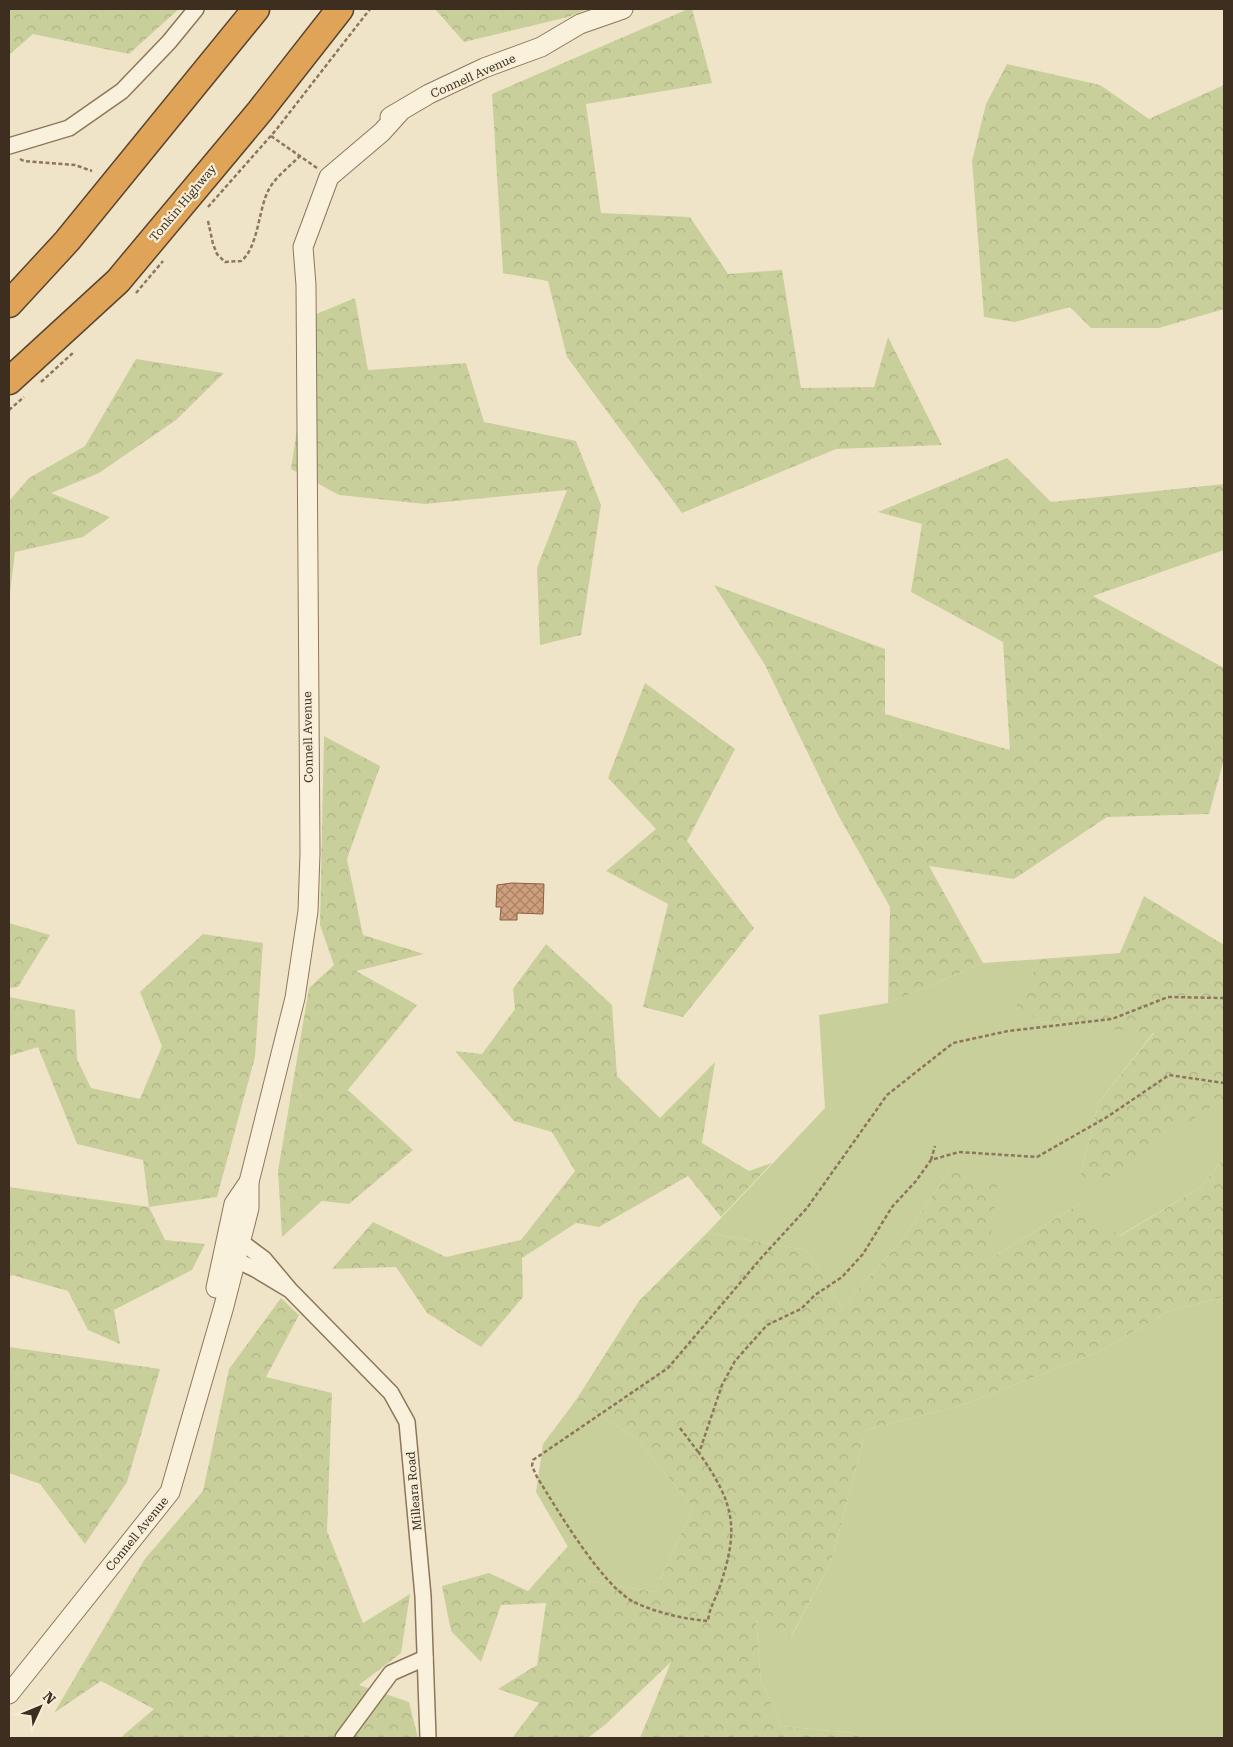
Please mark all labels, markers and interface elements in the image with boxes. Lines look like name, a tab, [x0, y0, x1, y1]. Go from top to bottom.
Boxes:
street label: Connell Avenue	[428, 51, 518, 101]
street label: Tonkin Highway	[147, 161, 220, 244]
street label: Connell Avenue	[300, 691, 316, 783]
street label: Milleara Road	[404, 1450, 424, 1531]
street label: Connell Avenue	[103, 1494, 171, 1574]
north arrow	[15, 1682, 65, 1732]
text: N	[40, 1689, 59, 1708]

